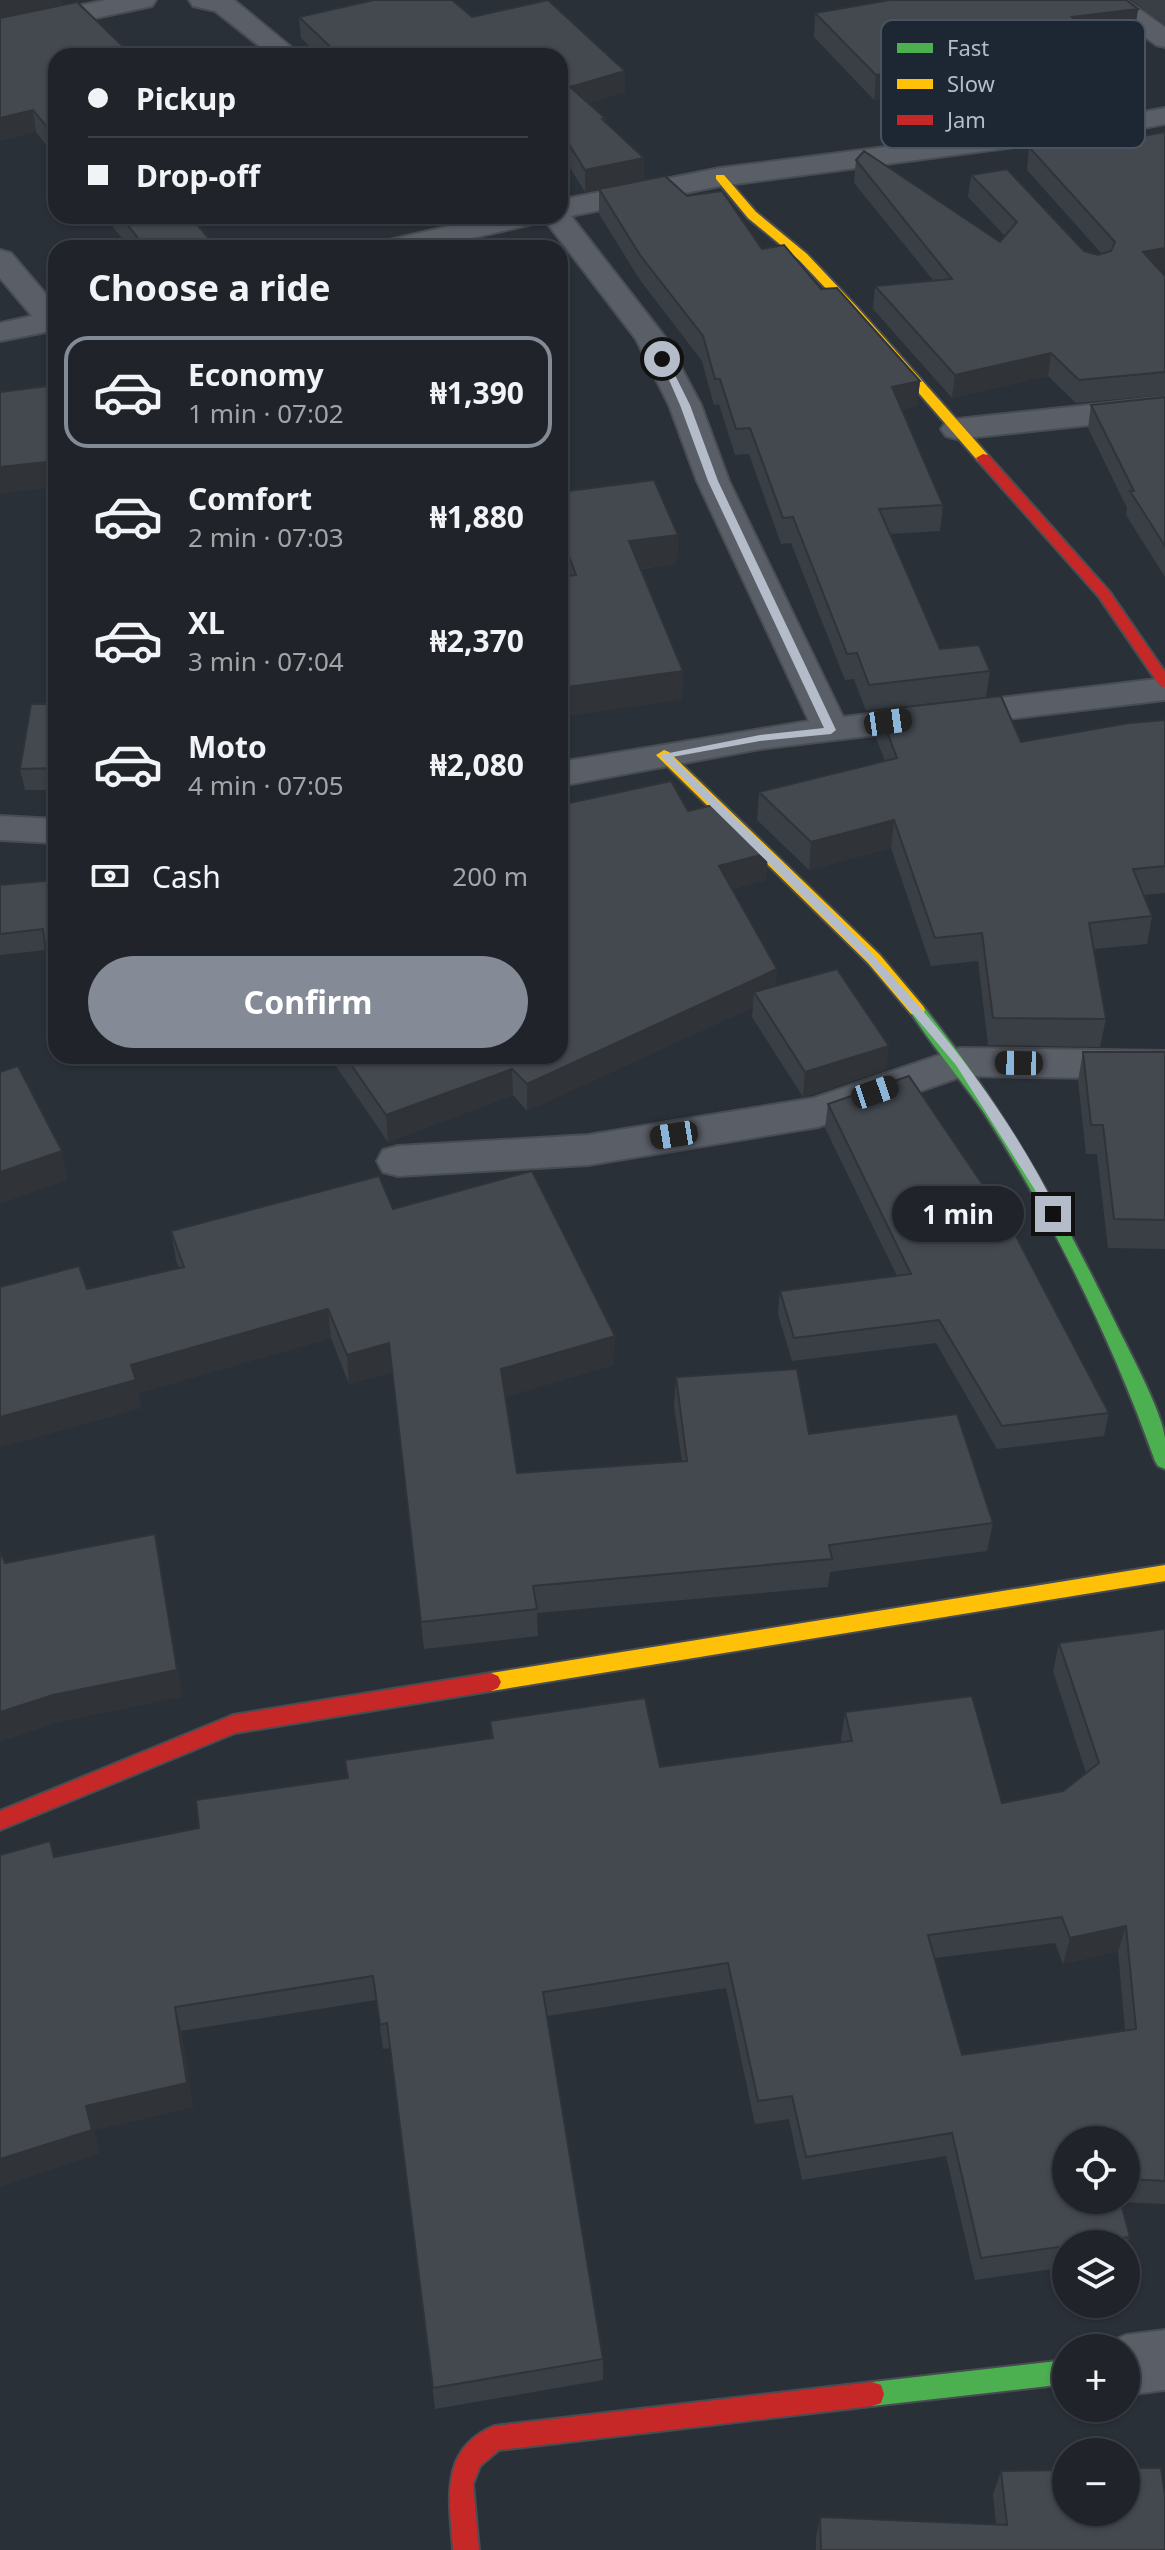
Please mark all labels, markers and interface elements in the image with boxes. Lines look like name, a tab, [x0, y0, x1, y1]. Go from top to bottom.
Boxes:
legend	[881, 20, 1145, 148]
text: Fast	[947, 32, 989, 62]
text: Slow	[947, 68, 996, 98]
text: Pickup	[136, 78, 236, 119]
text: Jam	[945, 104, 986, 134]
text: Drop-off	[136, 155, 260, 196]
text: Choose a ride	[88, 263, 330, 312]
route start	[644, 341, 680, 377]
text: Economy	[188, 354, 324, 395]
icon: car	[92, 356, 164, 428]
text: ₦1,390	[430, 372, 524, 413]
text: 1 min · 07:02	[188, 395, 344, 431]
text: Comfort	[188, 478, 312, 519]
icon: car	[92, 480, 164, 552]
text: ₦1,880	[430, 496, 524, 537]
text: 2 min · 07:03	[188, 519, 344, 555]
text: XL	[188, 602, 225, 643]
icon: car	[92, 604, 164, 676]
text: ₦2,370	[430, 620, 524, 661]
text: 3 min · 07:04	[188, 643, 344, 679]
car	[863, 707, 913, 737]
text: Moto	[188, 726, 267, 767]
icon: car	[92, 728, 164, 800]
text: ₦2,080	[430, 744, 524, 785]
text: 4 min · 07:05	[188, 767, 344, 803]
icon: cash	[88, 854, 132, 898]
text: Cash	[152, 856, 221, 897]
text: 200 m	[452, 858, 528, 894]
button: Confirm	[88, 956, 528, 1048]
car	[995, 1051, 1043, 1075]
car	[848, 1073, 902, 1111]
car	[648, 1119, 700, 1151]
callout: 1 min	[893, 1186, 1025, 1242]
text: 1 min	[922, 1196, 994, 1232]
route end	[1035, 1196, 1071, 1232]
map controls	[1052, 2126, 1140, 2526]
button: locate	[1052, 2126, 1140, 2214]
button: layers	[1052, 2230, 1140, 2318]
button: +	[1052, 2334, 1140, 2422]
button: −	[1052, 2438, 1140, 2526]

